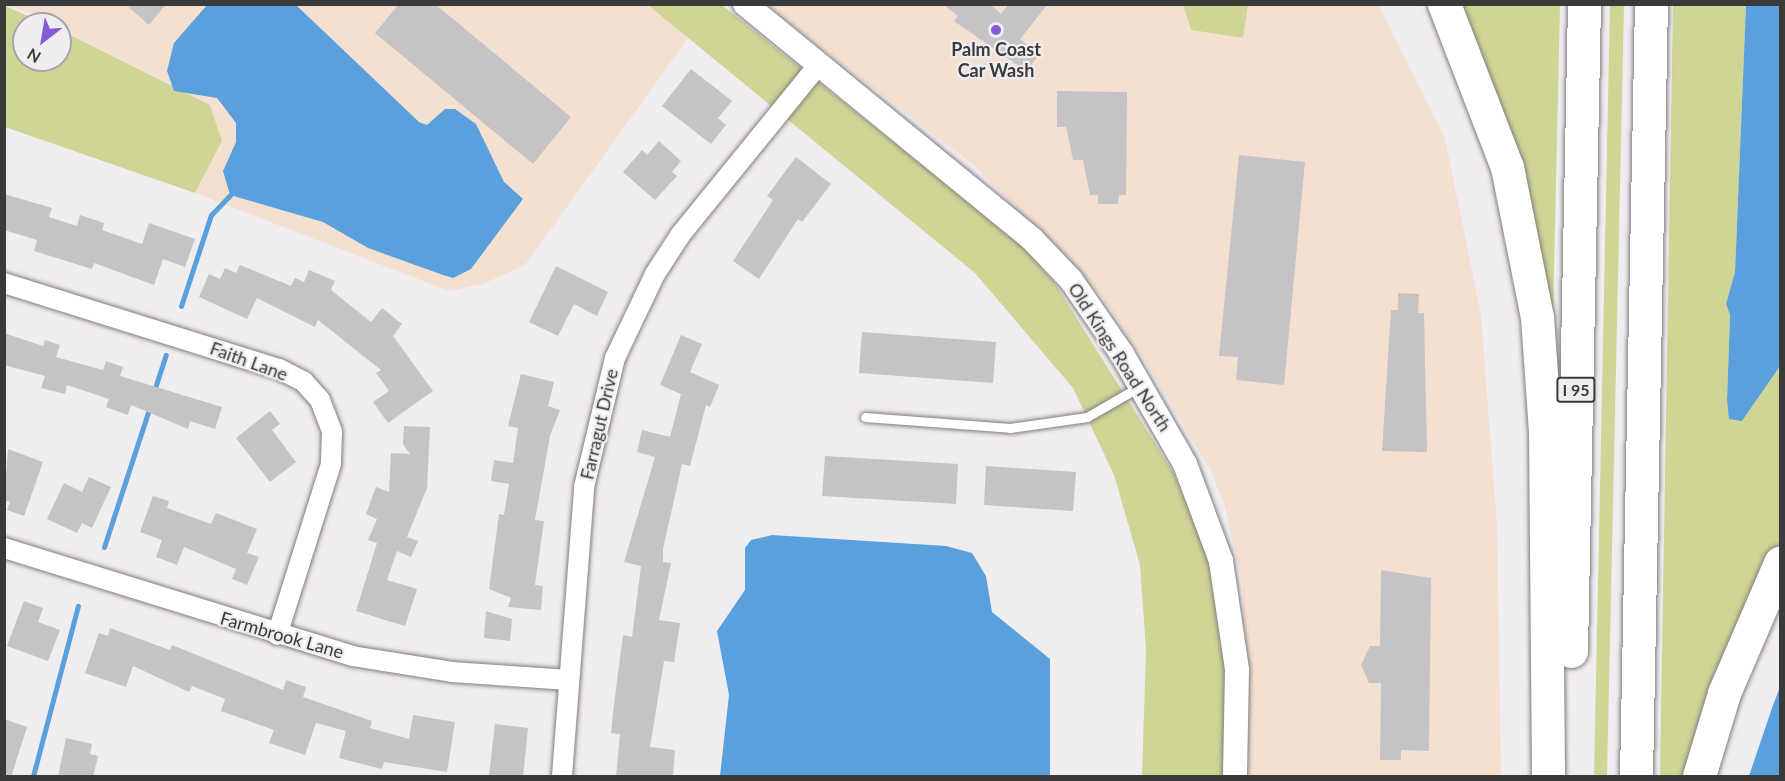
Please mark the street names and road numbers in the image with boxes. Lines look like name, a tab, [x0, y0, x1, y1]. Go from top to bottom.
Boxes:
street label: Old Kings Road North	[1064, 279, 1176, 435]
street label: Faith Lane	[207, 337, 291, 385]
street label: Farragut Drive	[576, 366, 622, 482]
road number: I 95	[1555, 377, 1597, 403]
street label: Farmbrook Lane	[218, 607, 346, 663]

